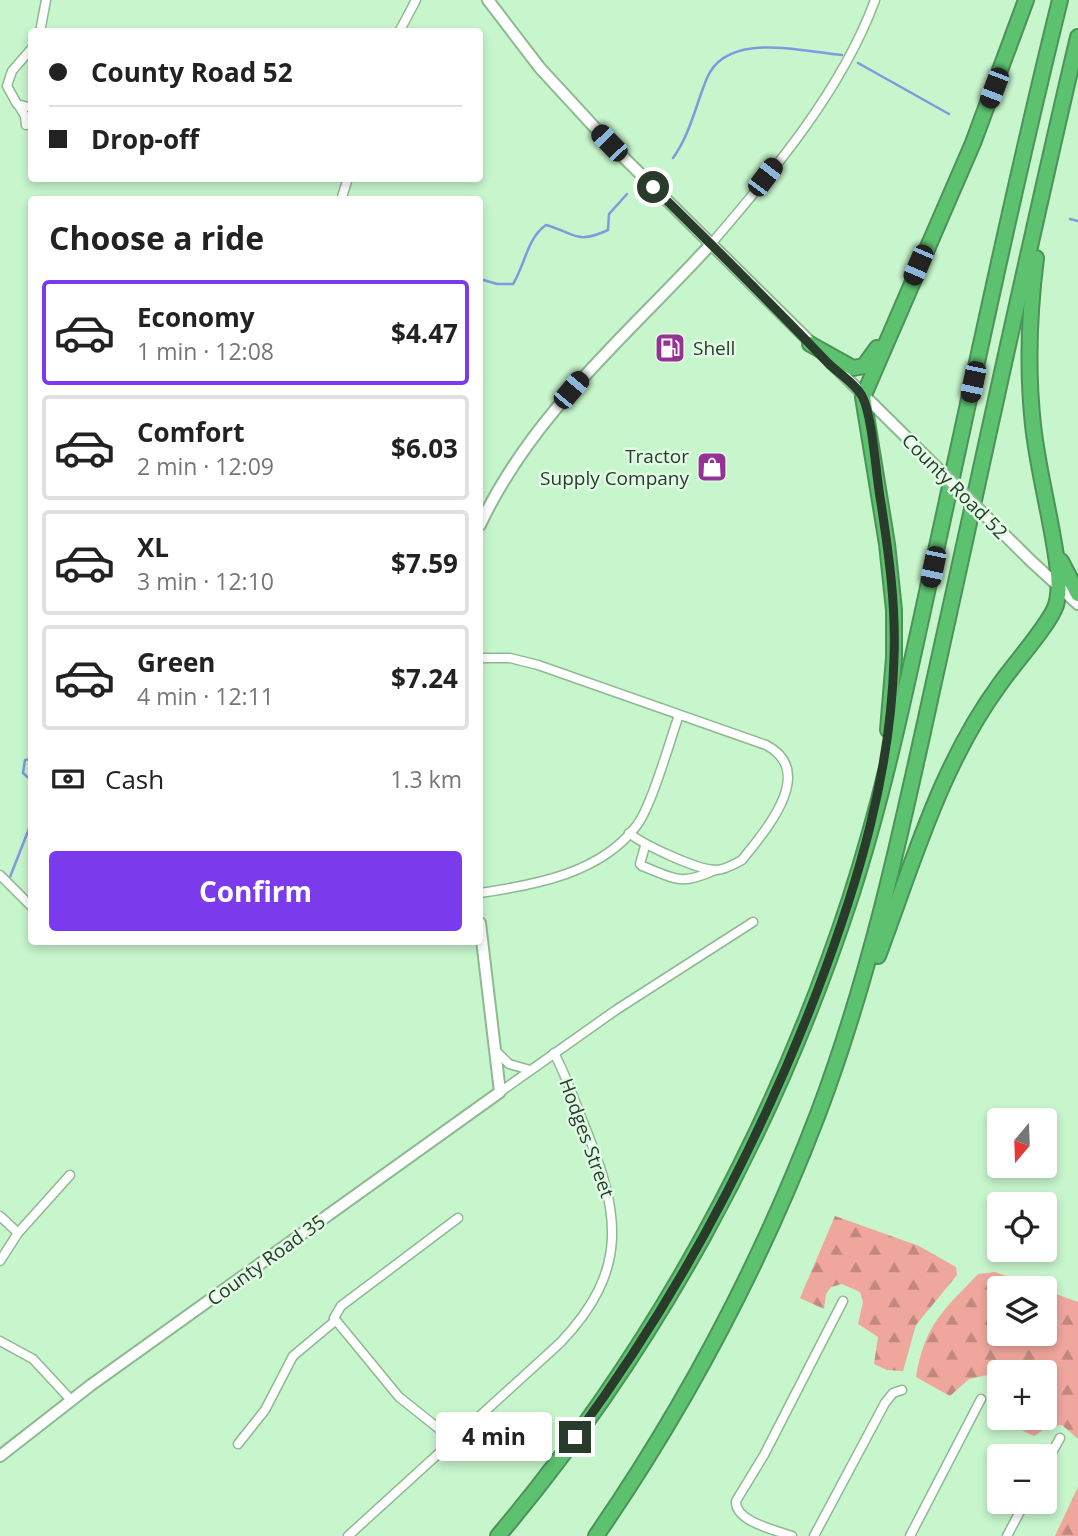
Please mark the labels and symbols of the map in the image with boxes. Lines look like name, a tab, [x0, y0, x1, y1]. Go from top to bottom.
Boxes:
car	[977, 65, 1012, 111]
car	[587, 121, 632, 165]
car	[744, 154, 787, 200]
route start	[637, 171, 669, 203]
car	[901, 242, 936, 288]
fuel station icon: Shell	[653, 331, 687, 365]
place label: Shell	[693, 335, 735, 361]
car	[959, 359, 988, 405]
car	[550, 367, 593, 413]
street label: County Road 52	[896, 427, 1014, 545]
place label: Tractor Supply Company	[540, 443, 689, 491]
shop icon: Tractor Supply Company	[695, 450, 729, 484]
car	[919, 544, 948, 590]
street label: Hodges Street	[553, 1075, 621, 1201]
north arrow	[987, 1108, 1057, 1178]
street label: County Road 35	[202, 1208, 330, 1312]
callout: 4 min	[435, 1412, 550, 1462]
route end	[559, 1421, 591, 1453]

